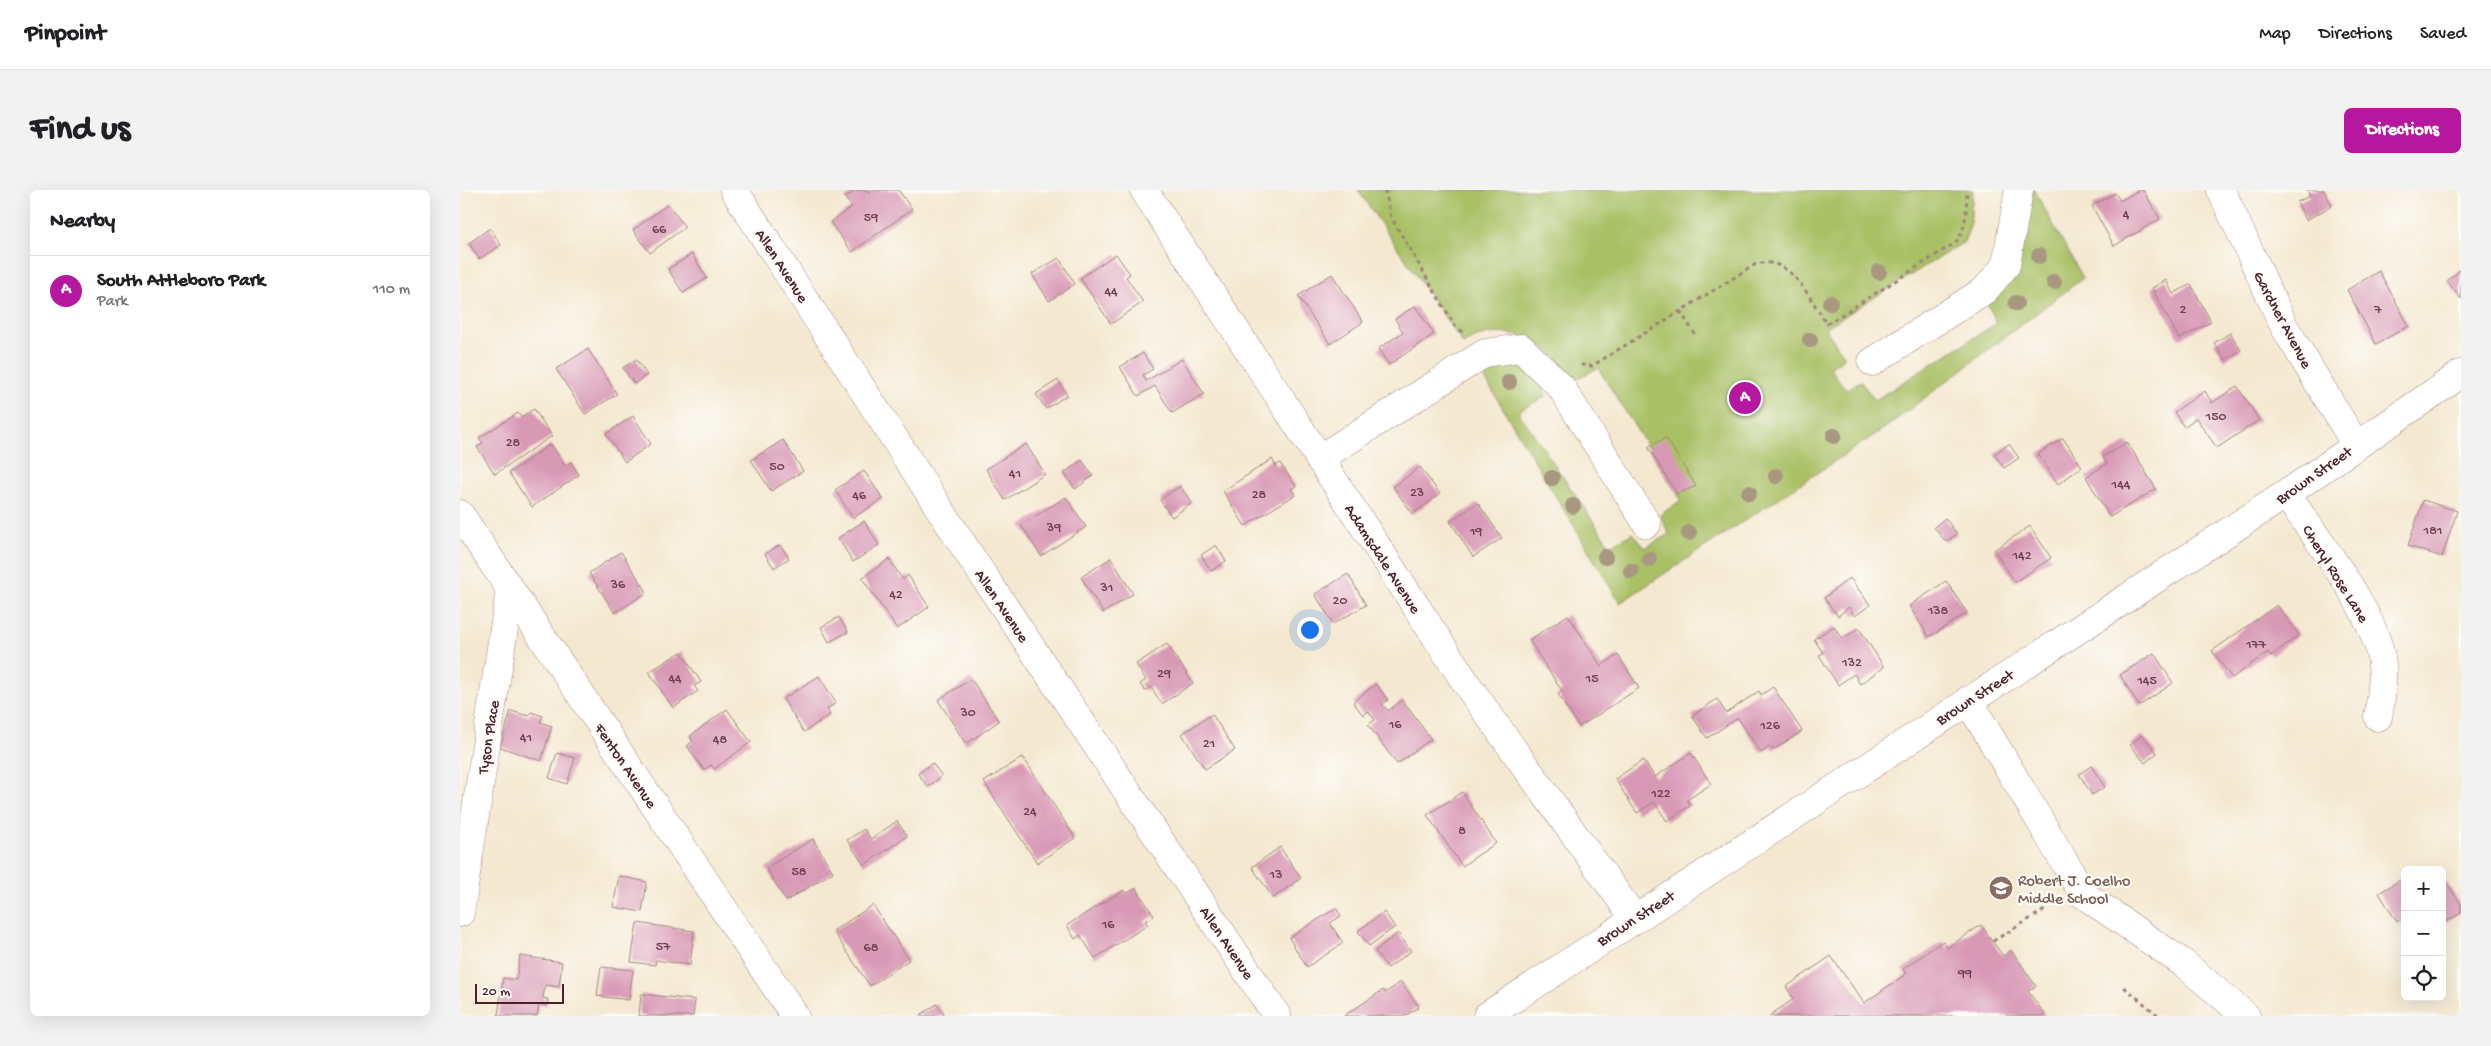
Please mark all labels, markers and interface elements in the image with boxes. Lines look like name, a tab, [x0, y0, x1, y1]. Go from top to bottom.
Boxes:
text: Pinpoint	[25, 20, 106, 49]
text: Map	[2259, 24, 2291, 45]
text: Directions	[2319, 24, 2392, 45]
text: Saved	[2420, 24, 2466, 45]
button: Directions	[2344, 108, 2461, 153]
text: Find us	[30, 110, 130, 151]
house number: 4	[2123, 207, 2130, 224]
text: Nearby	[50, 210, 115, 235]
house number: 59	[864, 210, 878, 227]
house number: 66	[652, 222, 667, 239]
street label: Allen Avenue	[749, 226, 811, 308]
street label: Gardner Avenue	[2247, 269, 2315, 373]
text: South Attleboro Park	[97, 270, 265, 293]
text: A	[61, 281, 71, 300]
text: 110 m	[373, 281, 410, 300]
house number: 44	[1104, 284, 1118, 301]
text: Park	[97, 293, 128, 312]
house number: 2	[2180, 302, 2187, 319]
house number: 7	[2373, 302, 2382, 319]
pin: A	[1729, 379, 1761, 417]
house number: 150	[2205, 409, 2227, 426]
house number: 28	[506, 435, 521, 452]
street label: Brown Street	[2272, 443, 2358, 511]
house number: 50	[769, 459, 785, 476]
house number: 41	[1009, 466, 1021, 483]
house number: 144	[2111, 477, 2131, 494]
house number: 23	[1410, 485, 1424, 502]
house number: 28	[1252, 487, 1267, 504]
house number: 46	[852, 488, 867, 505]
street label: Adamsdale Avenue	[1339, 502, 1424, 619]
house number: 39	[1046, 520, 1061, 537]
street label: Cheryl Rose Lane	[2296, 522, 2372, 628]
house number: 181	[2423, 523, 2442, 540]
house number: 19	[1469, 524, 1482, 541]
house number: 142	[2011, 548, 2032, 565]
street label: Allen Avenue	[969, 567, 1032, 648]
house number: 36	[610, 577, 626, 594]
house number: 31	[1100, 580, 1113, 597]
house number: 42	[889, 587, 903, 604]
house number: 20	[1333, 593, 1347, 610]
house number: 138	[1927, 603, 1949, 620]
your location	[1297, 617, 1323, 643]
house number: 177	[2245, 637, 2267, 654]
house number: 132	[1841, 655, 1862, 672]
house number: 29	[1157, 666, 1171, 683]
street label: Brown Street	[1933, 666, 2019, 732]
house number: 44	[668, 671, 682, 688]
house number: 15	[1584, 671, 1599, 688]
house number: 145	[2136, 673, 2157, 690]
street label: Tyson Place	[475, 699, 506, 777]
house number: 30	[959, 705, 976, 722]
house number: 16	[1388, 717, 1402, 734]
house number: 126	[1759, 718, 1781, 735]
street label: Fenton Avenue	[588, 720, 660, 814]
house number: 41	[520, 730, 532, 747]
house number: 48	[713, 732, 727, 749]
house number: 21	[1203, 736, 1215, 753]
house number: 122	[1650, 786, 1671, 803]
house number: 24	[1023, 804, 1037, 821]
house number: 8	[1458, 823, 1466, 840]
house number: 58	[791, 864, 807, 881]
map controls	[2401, 866, 2446, 1001]
button: +	[2401, 866, 2446, 911]
house number: 13	[1269, 867, 1282, 884]
place label: Robert J. Coelho Middle School	[2018, 873, 2130, 910]
school or university icon: Robert J. Coelho Middle School	[1988, 875, 2014, 901]
street label: Brown Street	[1594, 887, 1680, 953]
street label: Allen Avenue	[1194, 904, 1257, 985]
button: −	[2401, 911, 2446, 956]
house number: 16	[1101, 917, 1115, 934]
house number: 57	[656, 939, 671, 956]
house number: 68	[864, 940, 879, 957]
button: locate	[2401, 956, 2446, 1001]
house number: 99	[1957, 966, 1972, 983]
scale bar	[475, 981, 564, 1004]
text: 20 m	[482, 984, 510, 1001]

